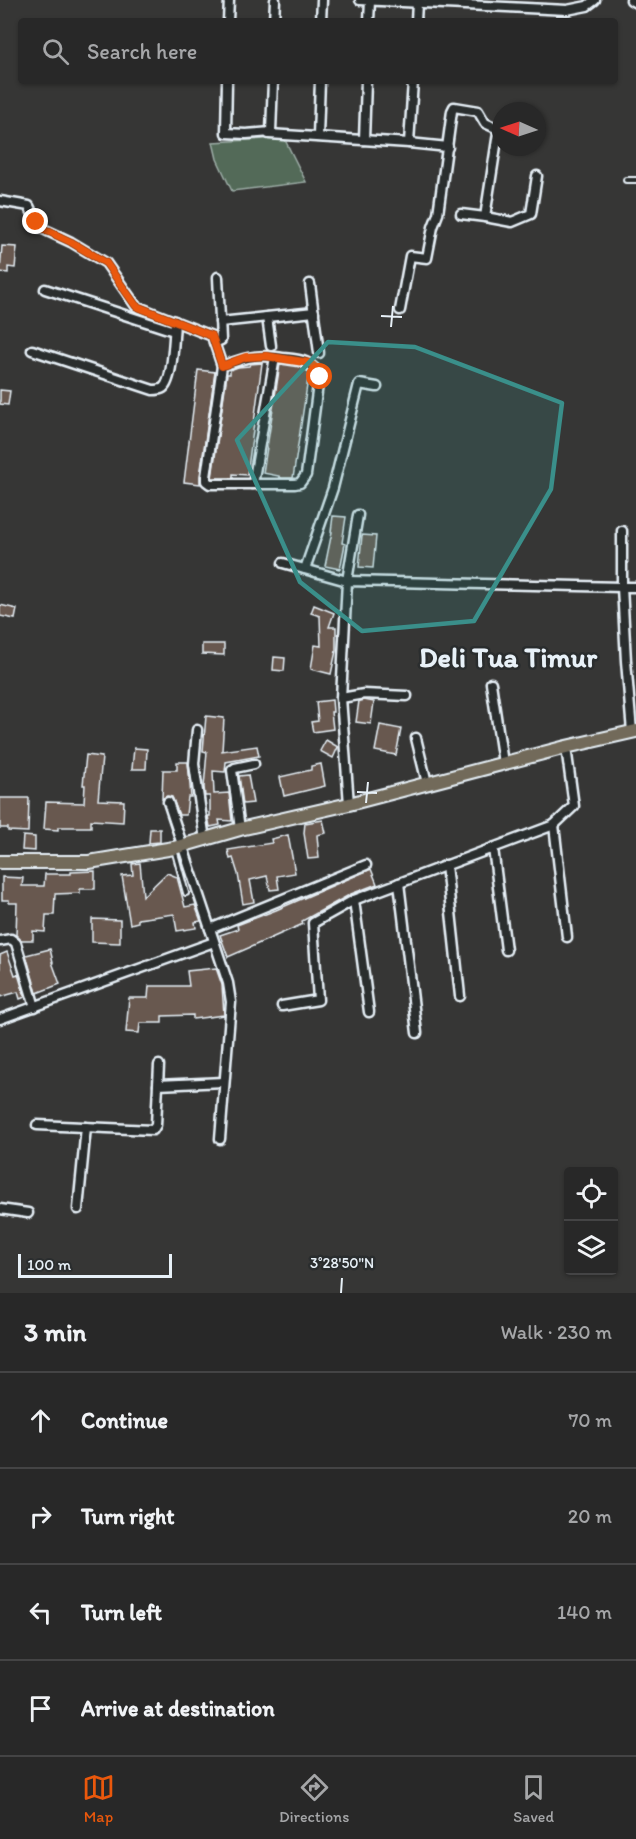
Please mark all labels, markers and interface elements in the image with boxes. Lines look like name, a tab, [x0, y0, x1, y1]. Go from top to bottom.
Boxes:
search box	[18, 18, 618, 84]
icon: search	[39, 35, 72, 68]
text: Search here	[87, 38, 197, 65]
north arrow	[492, 102, 546, 156]
route end	[22, 208, 48, 234]
route start	[306, 363, 332, 389]
district label: Deli Tua Timur	[419, 640, 597, 674]
map controls	[564, 1167, 618, 1275]
button: locate	[564, 1167, 618, 1221]
button: layers	[564, 1221, 618, 1275]
scale bar	[18, 1251, 172, 1278]
text: 3°28'50"N	[310, 1254, 374, 1272]
text: 100 m	[27, 1255, 71, 1274]
text: 3 min	[24, 1316, 86, 1348]
text: Walk · 230 m	[500, 1320, 612, 1344]
icon: ahead	[24, 1404, 57, 1437]
text: Continue	[81, 1407, 168, 1434]
text: 70 m	[568, 1408, 612, 1432]
icon: right	[24, 1500, 57, 1533]
text: Turn right	[81, 1503, 175, 1530]
text: 20 m	[568, 1504, 612, 1528]
icon: left	[24, 1596, 57, 1629]
text: Turn left	[81, 1599, 162, 1626]
text: 140 m	[557, 1600, 612, 1624]
icon: arrive	[24, 1692, 57, 1725]
text: Arrive at destination	[81, 1695, 275, 1722]
tab: Map	[82, 1771, 115, 1826]
tab: Directions	[279, 1771, 349, 1826]
tab: Saved	[513, 1771, 554, 1826]

